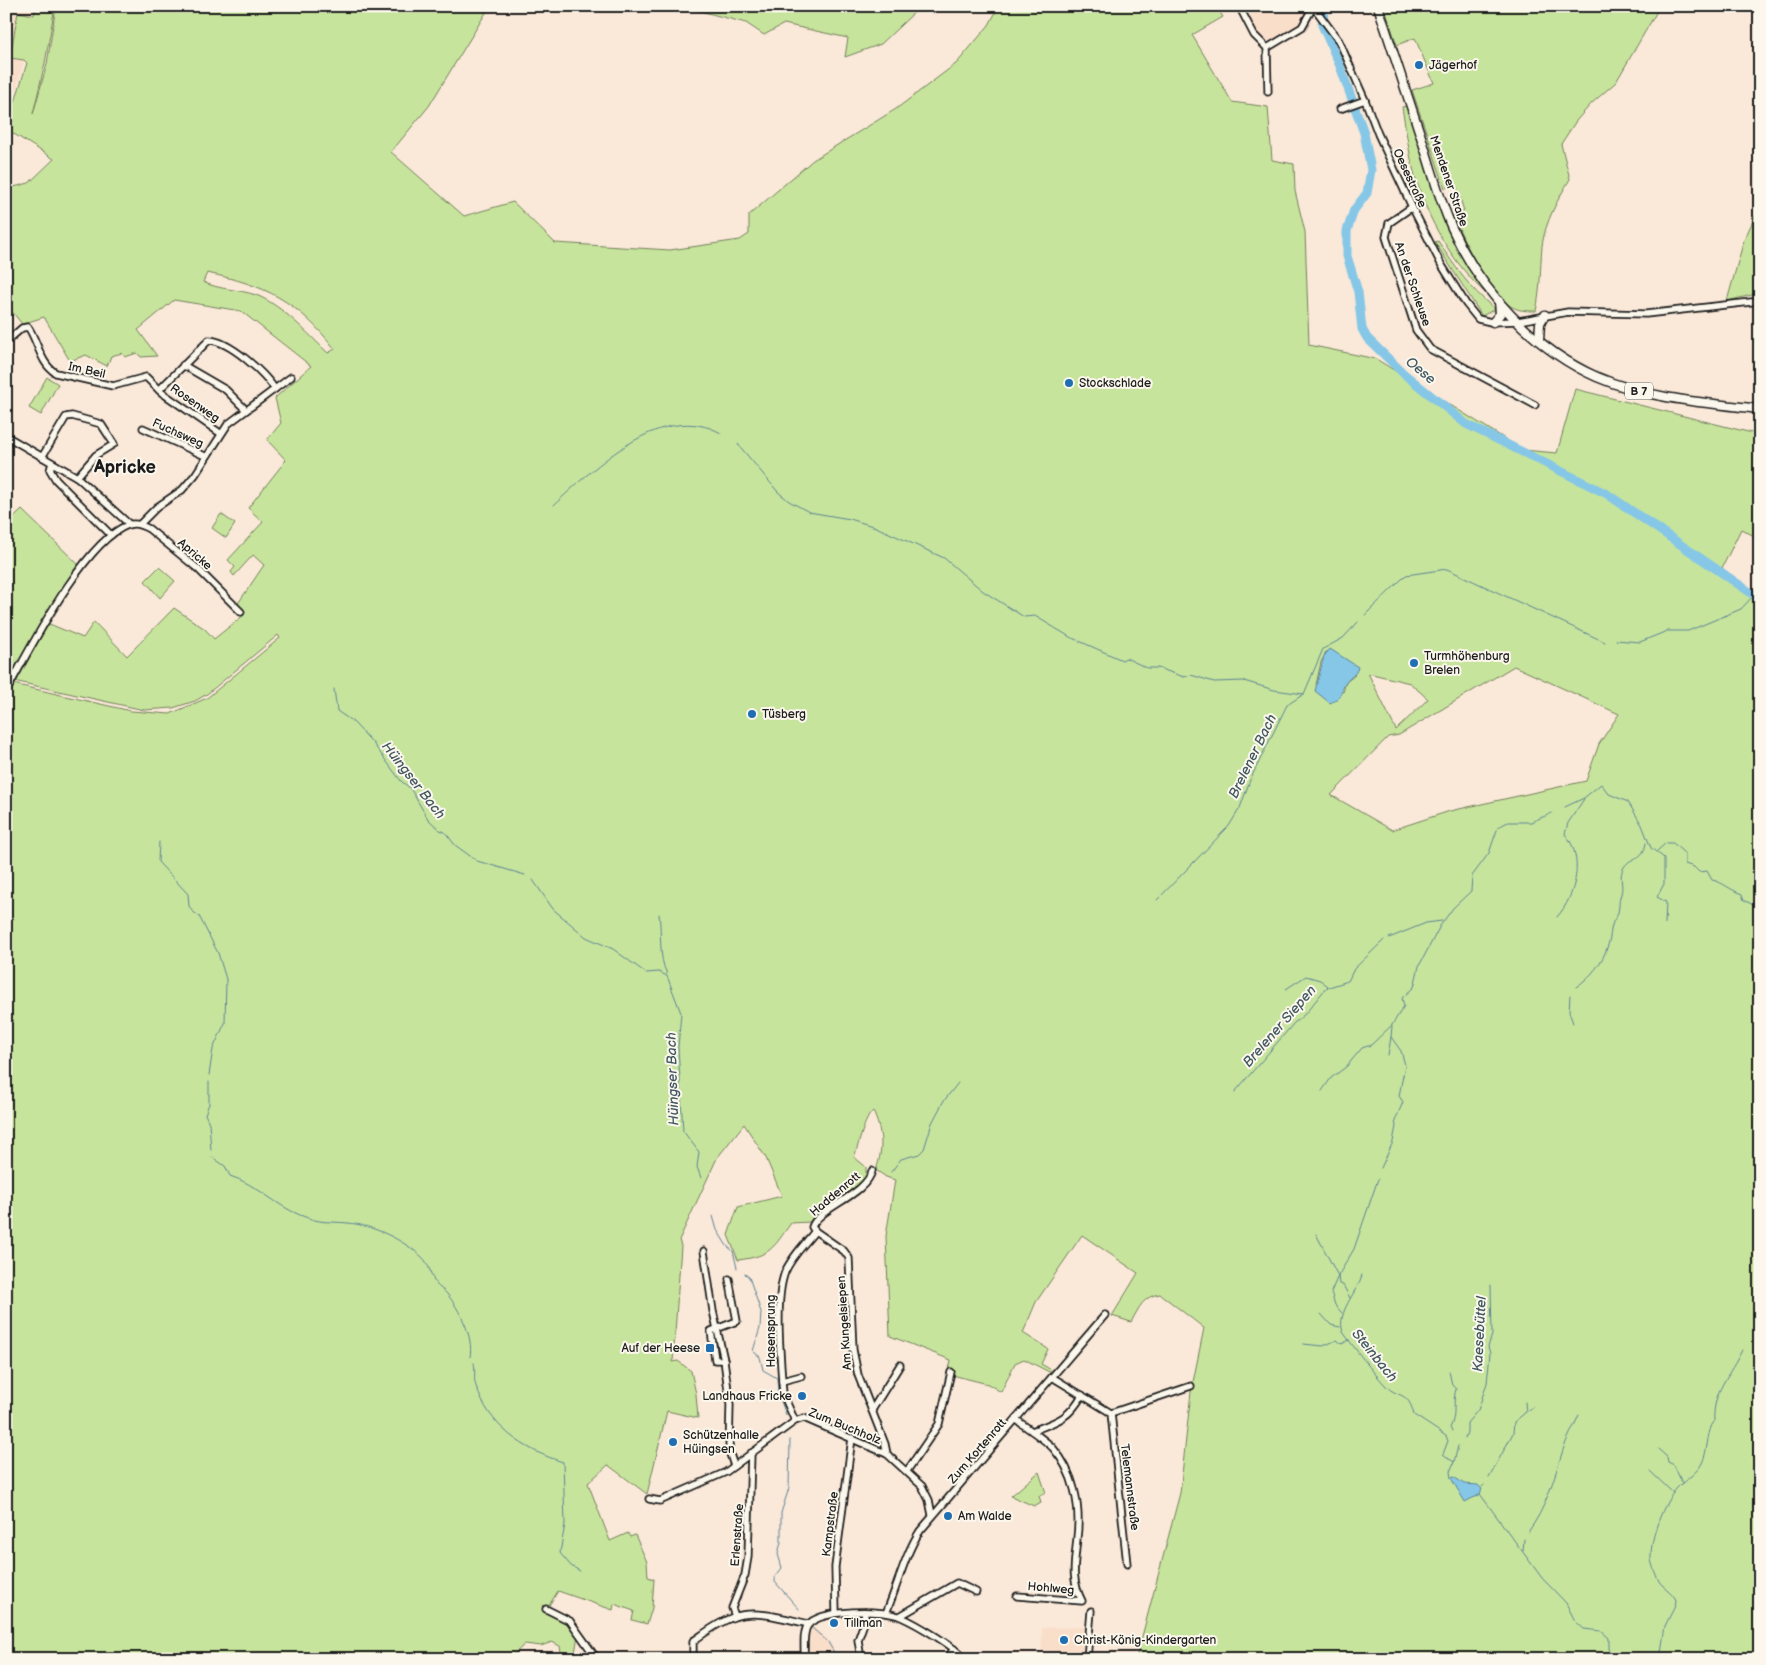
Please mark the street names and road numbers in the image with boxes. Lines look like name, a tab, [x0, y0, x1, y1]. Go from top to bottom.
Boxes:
street label: Mendener Straße	[1426, 134, 1471, 229]
street label: Oesestraße	[1389, 146, 1430, 210]
street label: An der Schleuse	[1391, 240, 1434, 328]
street label: Im Beil	[67, 359, 107, 382]
street label: Rosenweg	[167, 381, 222, 426]
road number: B 7	[1625, 382, 1653, 400]
street label: Fuchsweg	[150, 415, 206, 451]
street label: Apricke	[174, 535, 215, 573]
street label: Haddenrott	[807, 1169, 864, 1220]
street label: Am Kungelsiepen	[834, 1275, 855, 1371]
street label: Hasensprung	[764, 1294, 779, 1368]
street label: Zum Buchholz	[806, 1405, 883, 1448]
street label: Zum Kortenrott	[944, 1416, 1010, 1488]
street label: Telemannstraße	[1117, 1443, 1142, 1531]
street label: Kampstraße	[819, 1491, 842, 1558]
street label: Erlenstraße	[728, 1503, 747, 1567]
street label: Hohlweg	[1027, 1579, 1075, 1598]

